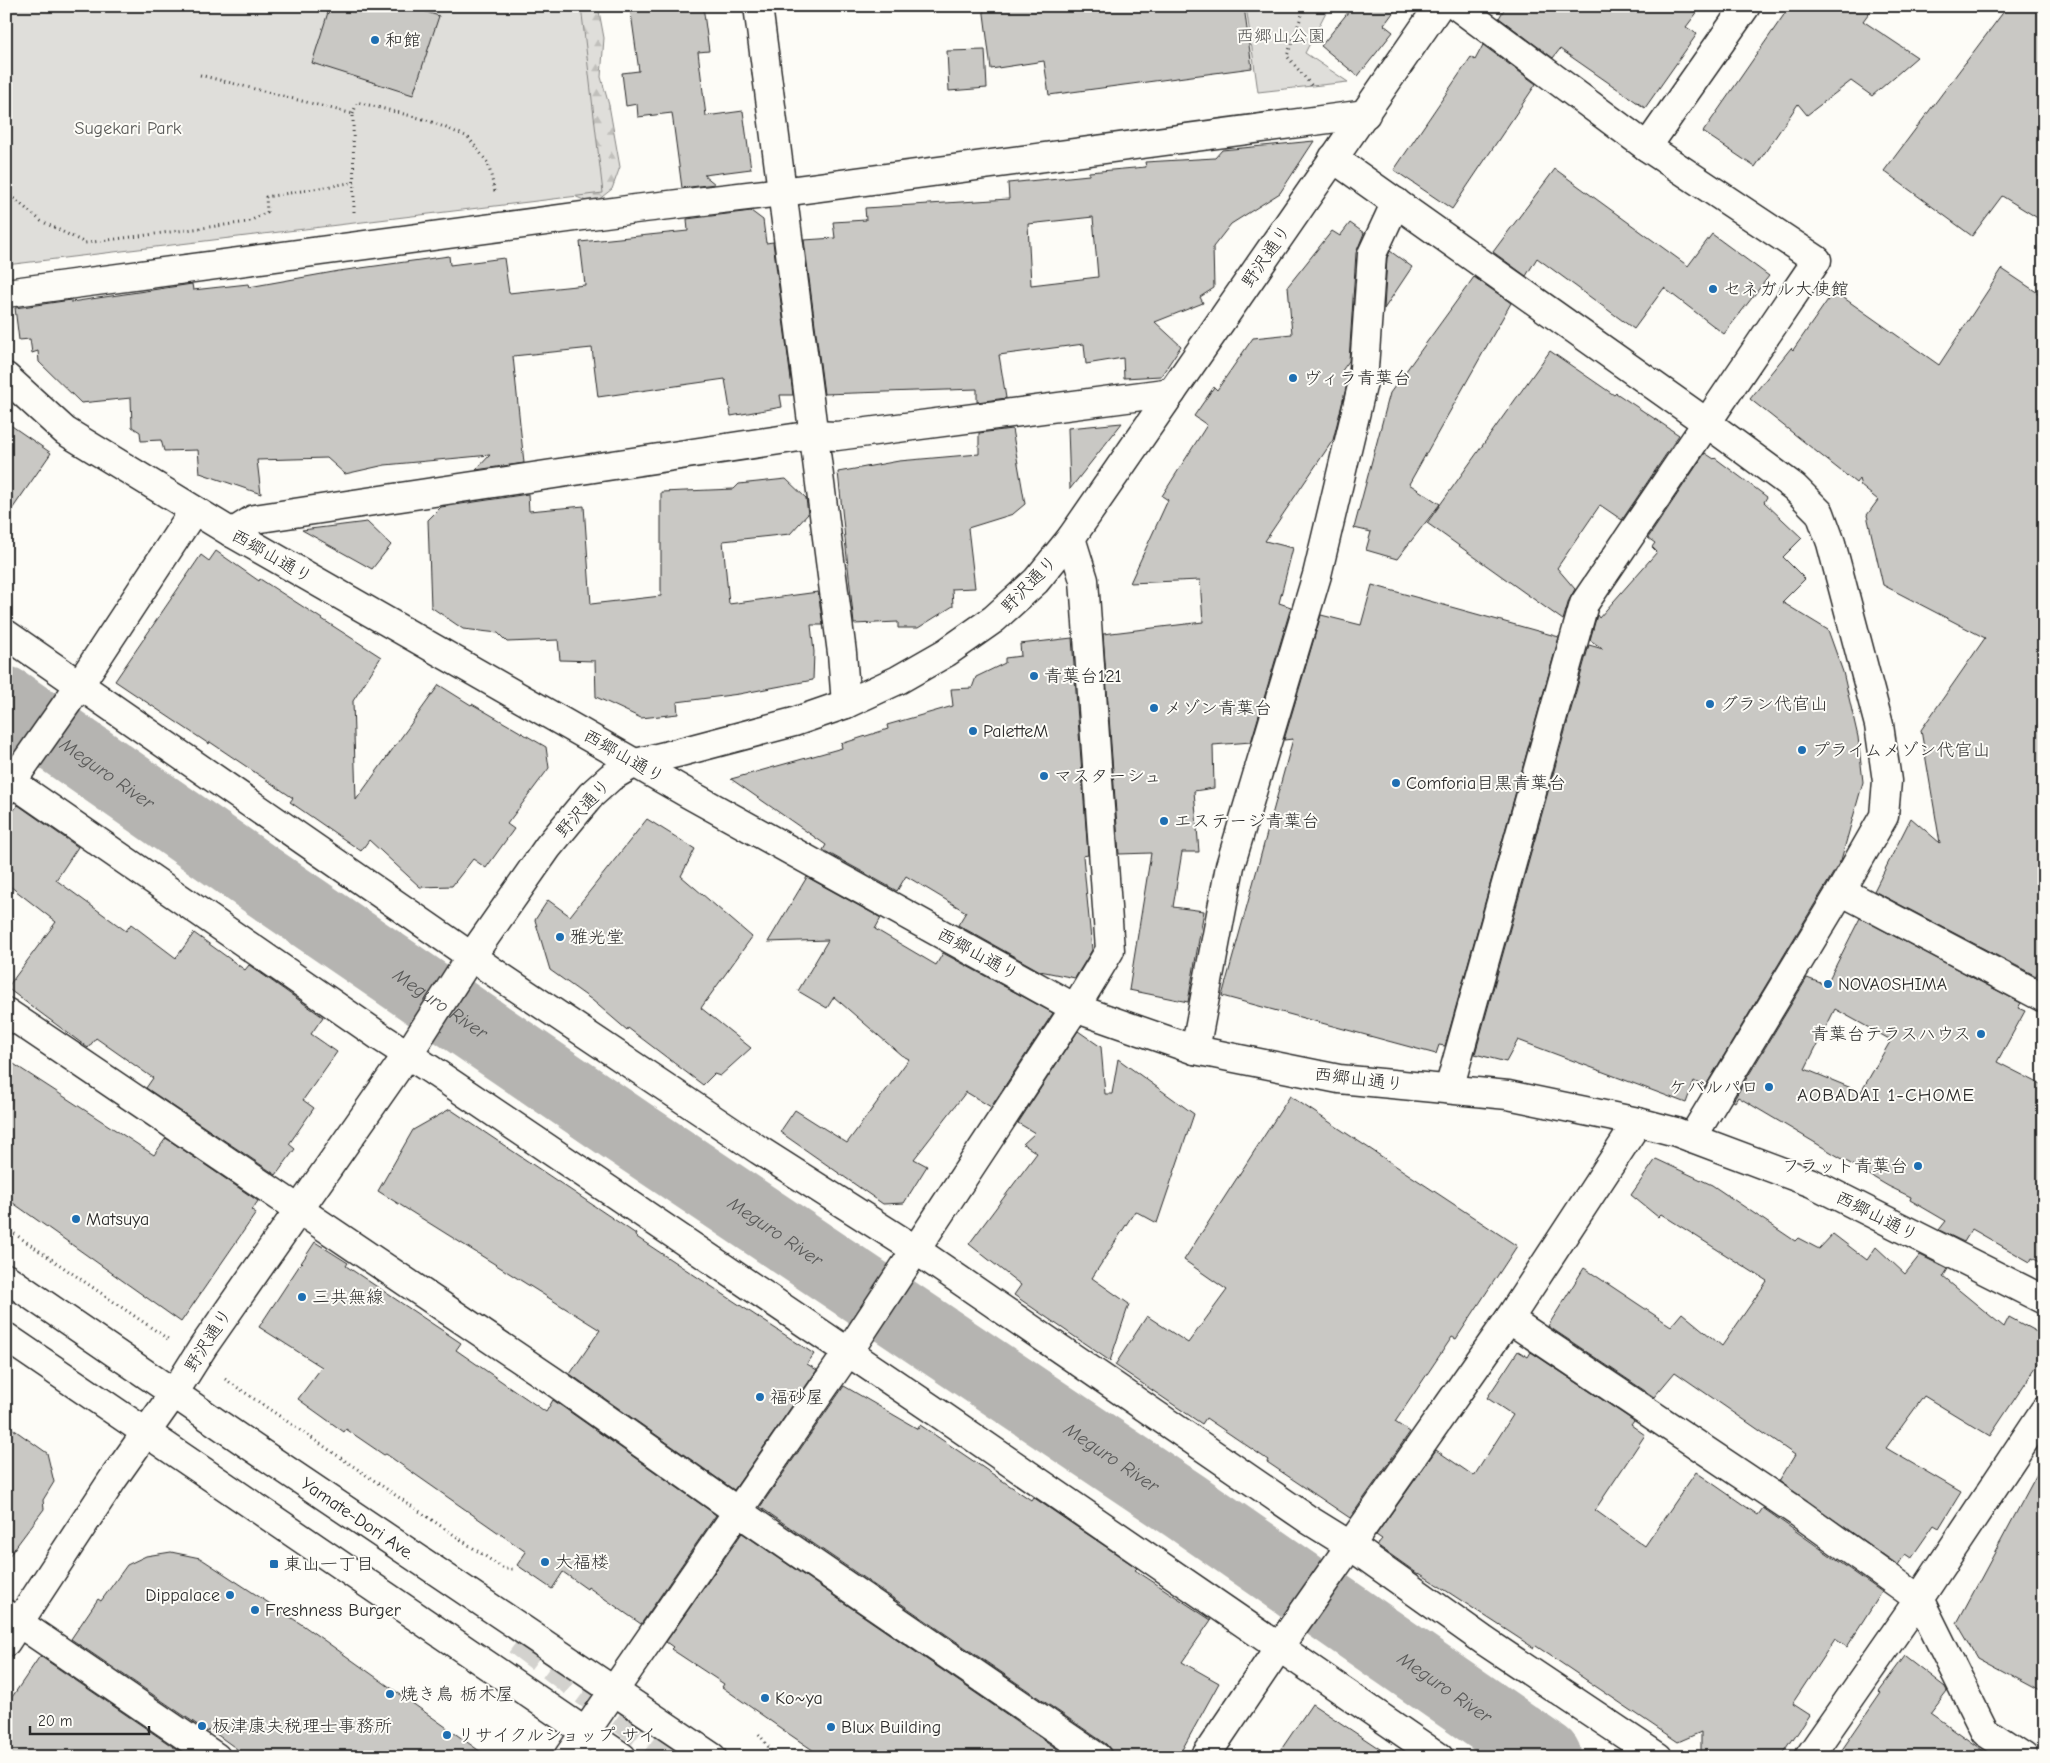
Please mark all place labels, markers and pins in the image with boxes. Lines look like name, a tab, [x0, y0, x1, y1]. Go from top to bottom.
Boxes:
place label: 和館	[385, 30, 421, 51]
marker: 和館	[369, 34, 381, 46]
place label: セネガル大使館	[1723, 279, 1849, 300]
marker: セネガル大使館	[1707, 283, 1719, 295]
place label: ヴィラ青葉台	[1303, 368, 1411, 389]
marker: ヴィラ青葉台	[1287, 372, 1299, 384]
place label: 青葉台121	[1044, 666, 1122, 687]
marker: 青葉台121	[1028, 670, 1040, 682]
place label: グラン代官山	[1720, 694, 1828, 715]
place label: メゾン青葉台	[1164, 698, 1272, 719]
marker: グラン代官山	[1704, 698, 1716, 710]
marker: メゾン青葉台	[1148, 702, 1160, 714]
place label: PaletteM	[983, 721, 1048, 742]
marker: PaletteM	[967, 725, 979, 737]
place label: プライムメゾン代官山	[1812, 740, 1991, 761]
marker: プライムメゾン代官山	[1796, 744, 1808, 756]
place label: マスターシュ	[1054, 766, 1162, 787]
marker: マスターシュ	[1038, 770, 1050, 782]
place label: Comforia目黒青葉台	[1406, 773, 1566, 794]
marker: Comforia目黒青葉台	[1390, 777, 1402, 789]
place label: エステージ青葉台	[1174, 811, 1319, 832]
marker: エステージ青葉台	[1158, 815, 1170, 827]
place label: 雅光堂	[570, 927, 624, 948]
marker: 雅光堂	[554, 931, 566, 943]
place label: NOVAOSHIMA	[1838, 974, 1947, 995]
marker: NOVAOSHIMA	[1822, 978, 1834, 990]
place label: 青葉台テラスハウス	[1811, 1024, 1971, 1045]
marker: 青葉台テラスハウス	[1975, 1028, 1987, 1040]
place label: ケバルパロ	[1669, 1077, 1759, 1098]
marker: ケバルパロ	[1763, 1081, 1775, 1093]
place label: フラット青葉台	[1782, 1156, 1908, 1177]
marker: フラット青葉台	[1912, 1160, 1924, 1172]
place label: Matsuya	[86, 1209, 149, 1230]
marker: Matsuya	[70, 1213, 82, 1225]
place label: 三共無線	[312, 1287, 384, 1308]
marker: 三共無線	[296, 1291, 308, 1303]
place label: 福砂屋	[770, 1387, 824, 1408]
marker: 福砂屋	[754, 1391, 766, 1403]
place label: 大福楼	[555, 1552, 609, 1573]
place label: 東山一丁目	[284, 1554, 374, 1575]
marker: 大福楼	[539, 1556, 551, 1568]
marker: 東山一丁目	[268, 1558, 280, 1570]
place label: Dippalace	[145, 1585, 220, 1606]
marker: Dippalace	[224, 1589, 236, 1601]
place label: Freshness Burger	[265, 1600, 402, 1621]
marker: Freshness Burger	[249, 1604, 261, 1616]
place label: 焼き鳥 栃木屋	[400, 1684, 514, 1705]
marker: 焼き鳥 栃木屋	[384, 1688, 396, 1700]
place label: Ko~ya	[775, 1688, 823, 1709]
marker: Ko~ya	[759, 1692, 771, 1704]
place label: 板津康夫税理士事務所	[212, 1716, 392, 1737]
place label: Blux Building	[841, 1717, 941, 1738]
marker: 板津康夫税理士事務所	[196, 1720, 208, 1732]
marker: Blux Building	[825, 1721, 837, 1733]
place label: リサイクルショップ サイ	[457, 1725, 656, 1746]
marker: リサイクルショップ サイ	[441, 1729, 453, 1741]

